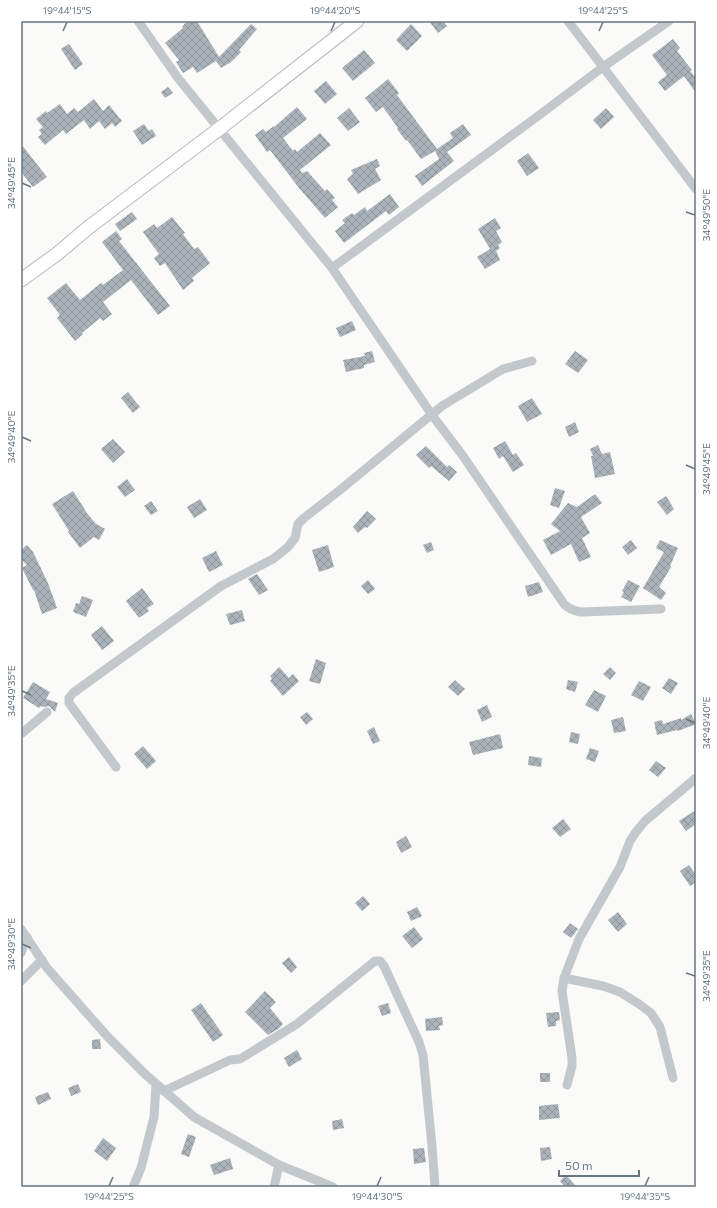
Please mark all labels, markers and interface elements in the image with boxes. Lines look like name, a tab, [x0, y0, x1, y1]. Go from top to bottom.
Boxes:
text: 19°44'15"S	[43, 4, 91, 16]
text: 19°44'20"S	[310, 4, 360, 16]
text: 19°44'25"S	[578, 4, 628, 16]
text: 34°49'45"E	[5, 157, 17, 209]
text: 34°49'50"E	[700, 189, 712, 241]
text: 34°49'40"E	[5, 411, 17, 463]
text: 34°49'45"E	[700, 443, 712, 495]
text: 34°49'35"E	[5, 665, 17, 717]
text: 34°49'40"E	[700, 697, 712, 749]
text: 34°49'30"E	[5, 918, 17, 970]
text: 34°49'35"E	[700, 950, 712, 1002]
scale bar	[559, 1152, 639, 1178]
text: 50 m	[565, 1158, 593, 1172]
text: 19°44'25"S	[84, 1190, 134, 1202]
text: 19°44'30"S	[352, 1190, 403, 1202]
text: 19°44'35"S	[620, 1190, 670, 1202]

